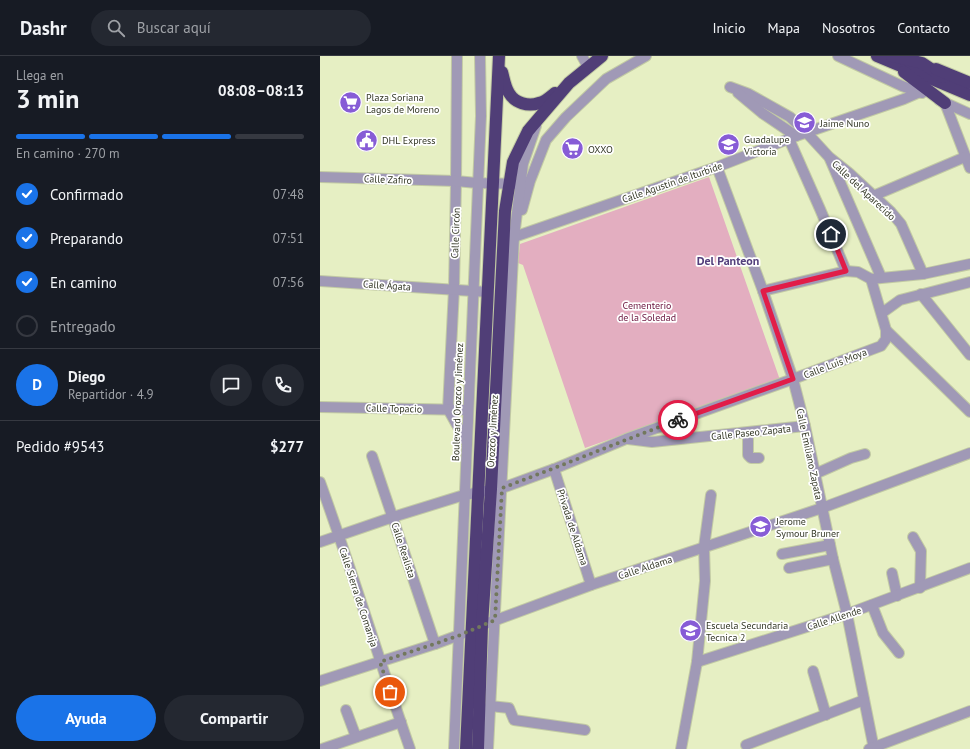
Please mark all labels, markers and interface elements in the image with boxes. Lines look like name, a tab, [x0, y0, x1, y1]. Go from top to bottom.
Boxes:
search box	[91, 10, 371, 46]
text: Dashr	[20, 16, 67, 40]
icon: search	[105, 17, 127, 39]
text: Buscar aquí	[137, 18, 211, 37]
text: Inicio	[712, 19, 745, 37]
text: Mapa	[767, 19, 800, 37]
text: Nosotros	[822, 19, 875, 37]
text: Contacto	[897, 19, 950, 37]
text: Llega en	[16, 67, 64, 84]
text: 08:08–08:13	[218, 81, 304, 100]
text: 3 min	[16, 82, 79, 115]
supermarket icon: Plaza Soriana Lagos de Moreno	[338, 90, 364, 116]
place label: Plaza Soriana Lagos de Moreno	[366, 91, 439, 116]
school or university icon: Jaime Nuno	[792, 110, 818, 136]
place label: Jaime Nuno	[819, 117, 869, 130]
public building icon: DHL Express	[353, 127, 379, 153]
school or university icon: Guadalupe Victoria	[715, 132, 741, 158]
place label: Guadalupe Victoria	[743, 133, 790, 158]
place label: DHL Express	[382, 134, 436, 147]
supermarket icon: OXXO	[560, 136, 586, 162]
place label: OXXO	[588, 143, 613, 156]
text: En camino · 270 m	[16, 145, 120, 162]
street label: Calle del Aparecido	[829, 158, 898, 223]
street label: Calle Agustín de Iturbide	[620, 159, 724, 206]
street label: Calle Zafiro	[364, 172, 412, 187]
icon: check	[16, 183, 38, 205]
text: Confirmado	[50, 185, 123, 204]
text: 07:48	[273, 186, 304, 203]
street label: Calle Circón	[448, 207, 463, 259]
pin	[814, 217, 848, 251]
icon: home	[820, 223, 842, 245]
icon: check	[16, 227, 38, 249]
text: Preparando	[50, 229, 123, 248]
text: 07:51	[273, 230, 304, 247]
district label: Del Panteon	[697, 253, 759, 268]
icon: check	[16, 271, 38, 293]
text: En camino	[50, 273, 117, 292]
text: 07:56	[273, 274, 304, 291]
street label: Calle Ágata	[362, 277, 411, 294]
park label: Cementerio de la Soledad	[618, 299, 676, 324]
text: Entregado	[50, 317, 116, 336]
street label: Boulevard Orozco y Jiménez	[449, 343, 466, 461]
street label: Calle Luis Moya	[802, 345, 869, 382]
button: chat	[210, 364, 252, 406]
button: phone	[262, 364, 304, 406]
text: Diego	[68, 367, 105, 386]
text: D	[32, 375, 42, 394]
text: Repartidor · 4.9	[68, 386, 154, 403]
street label: Orozco y Jiménez	[484, 394, 501, 468]
courier	[658, 400, 698, 440]
street label: Calle Topacio	[366, 402, 422, 415]
street label: Calle Emiliano Zapata	[793, 407, 826, 501]
icon: bike	[667, 409, 689, 431]
street label: Calle Paseo Zapata	[710, 422, 792, 443]
text: Pedido #9543	[16, 437, 105, 456]
text: $277	[270, 437, 304, 456]
street label: Privada de Aldama	[554, 488, 591, 567]
school or university icon: Jerome Symour Bruner	[748, 514, 774, 540]
place label: Jerome Symour Bruner	[775, 515, 840, 540]
street label: Calle Realista	[388, 521, 419, 580]
street label: Calle Sierra de Comanija	[336, 546, 381, 649]
street label: Calle Aldama	[617, 553, 674, 582]
street label: Calle Allende	[805, 604, 863, 633]
school or university icon: Escuela Secundaria Tecnica 2	[678, 618, 704, 644]
place label: Escuela Secundaria Tecnica 2	[706, 619, 788, 644]
pin	[373, 675, 407, 709]
icon: bag	[379, 681, 401, 703]
button: Ayuda	[16, 695, 156, 741]
button: Compartir	[164, 695, 304, 741]

